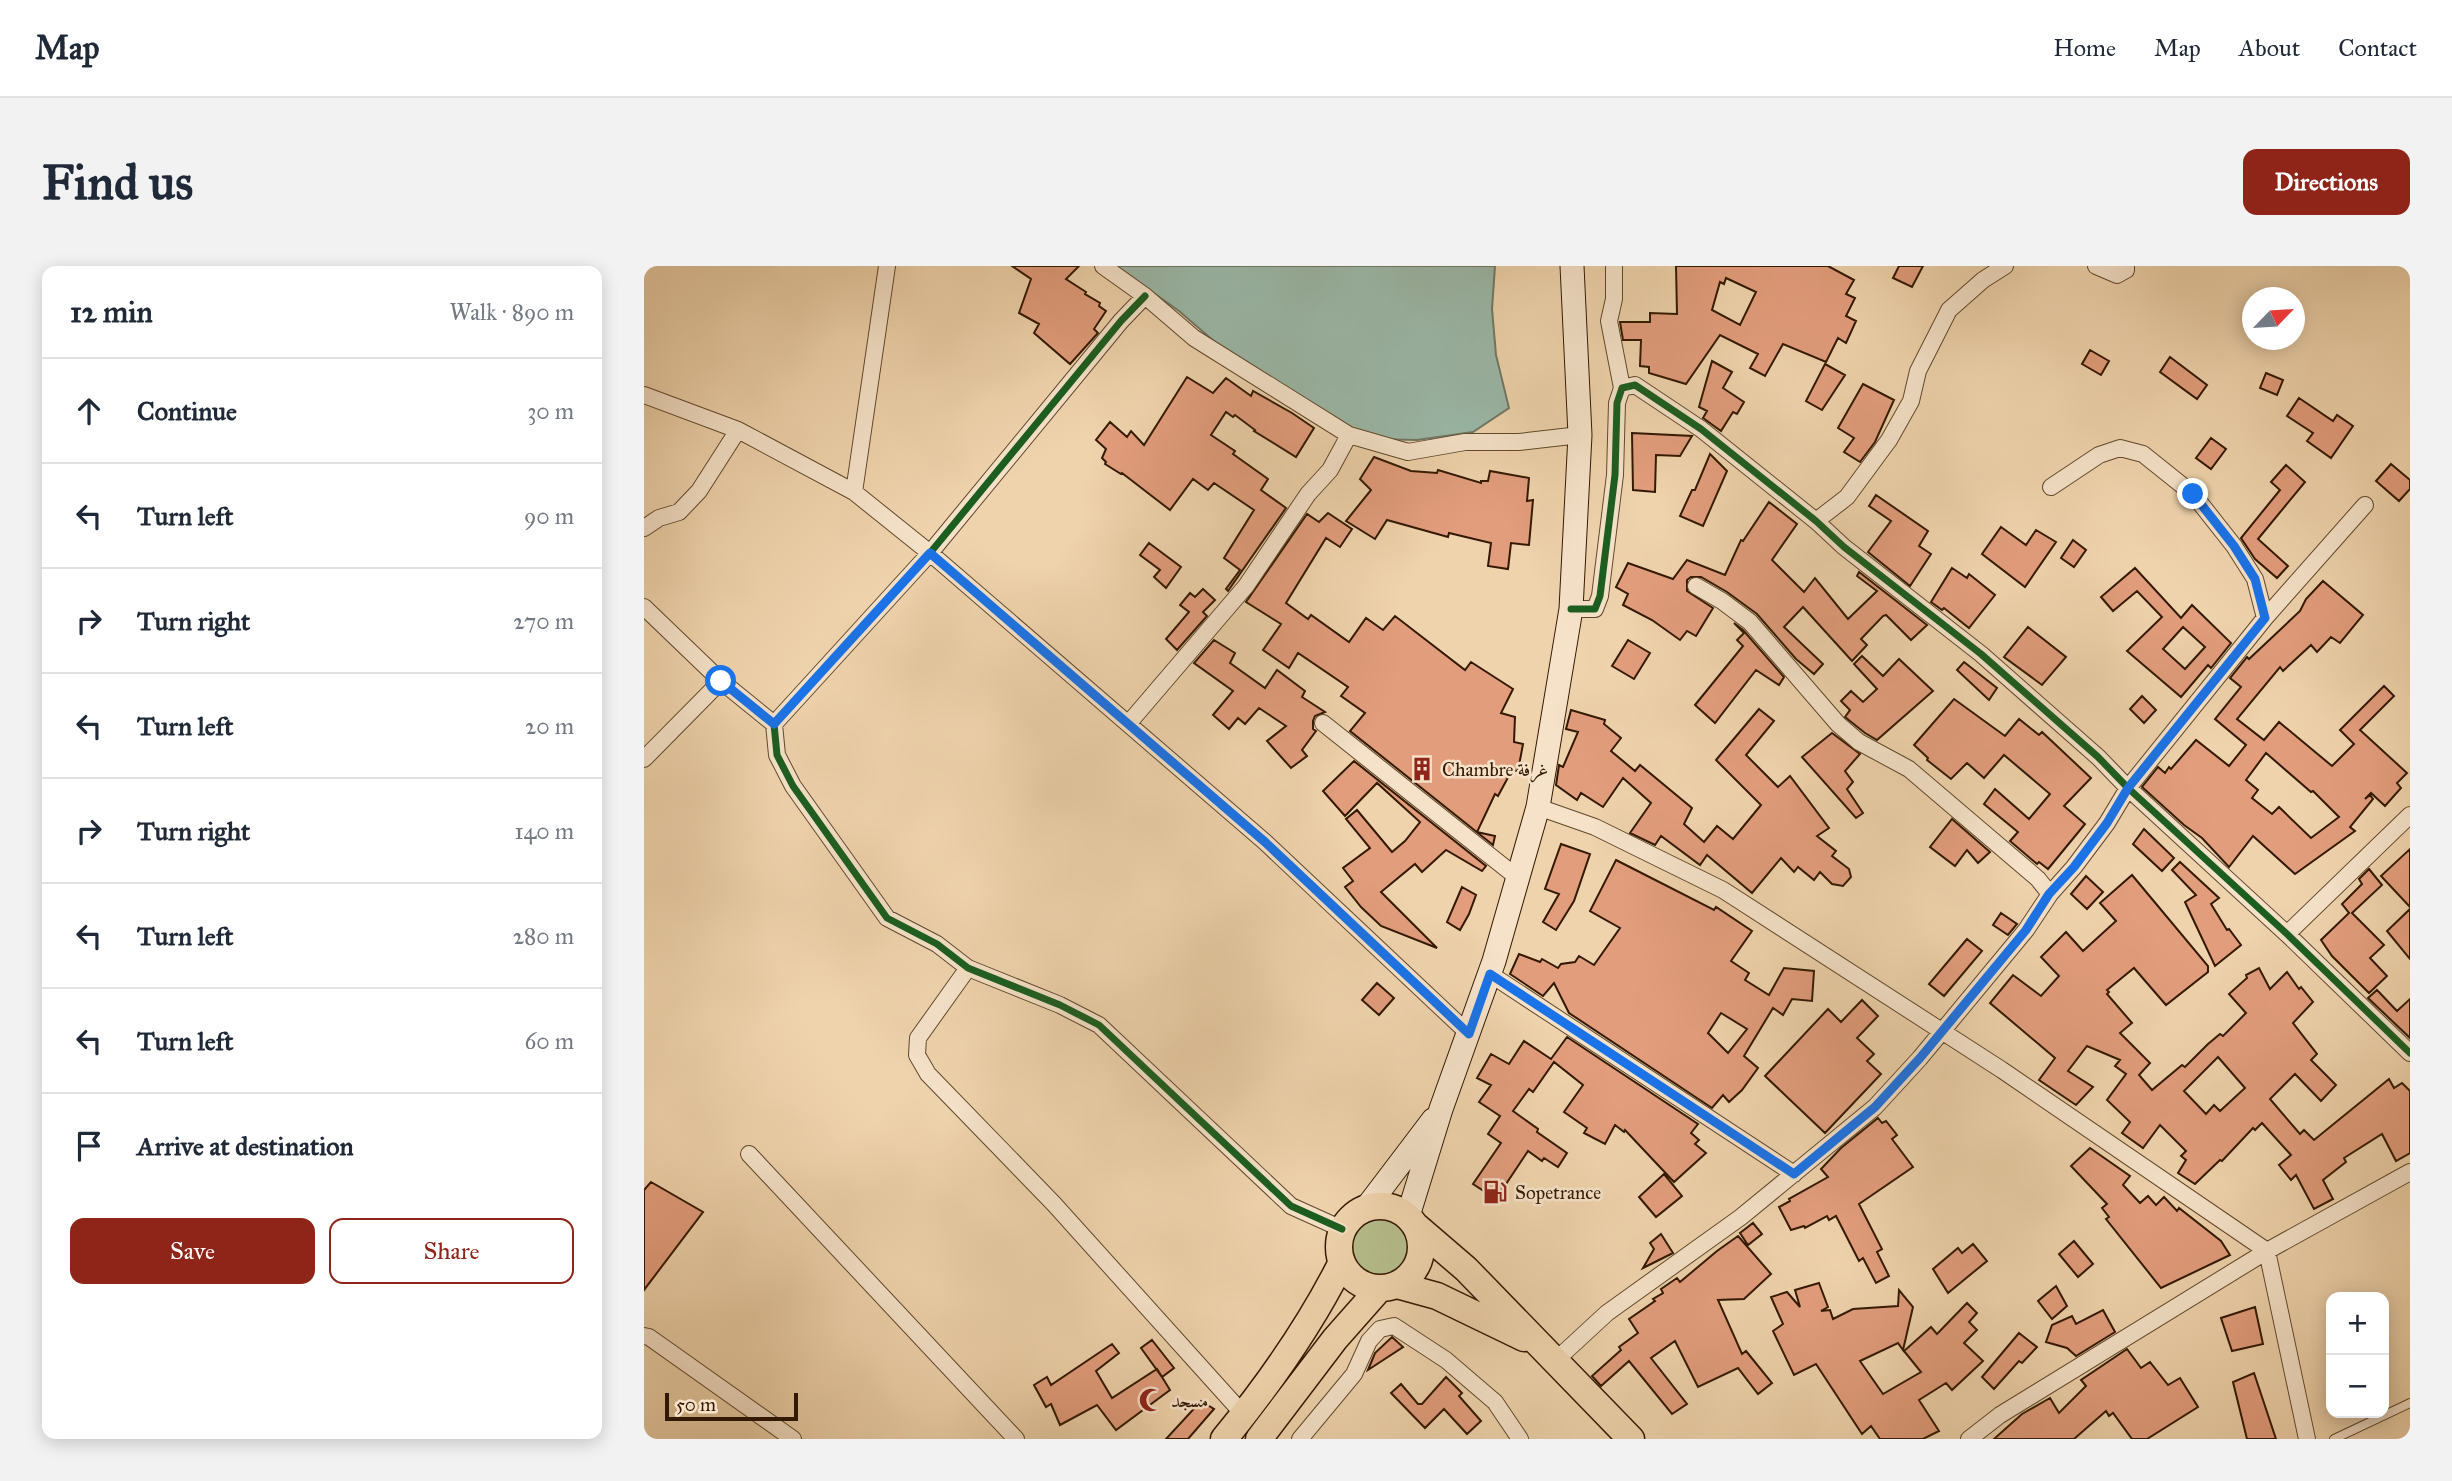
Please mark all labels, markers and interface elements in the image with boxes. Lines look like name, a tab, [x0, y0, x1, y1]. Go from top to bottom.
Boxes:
text: Map	[35, 28, 99, 68]
text: Home	[2053, 33, 2116, 63]
text: Map	[2154, 33, 2201, 63]
text: About	[2239, 33, 2300, 63]
text: Contact	[2338, 33, 2417, 63]
button: Directions	[2243, 149, 2410, 215]
text: Find us	[42, 153, 193, 212]
north arrow	[2242, 287, 2305, 350]
text: 12 min	[70, 294, 153, 330]
text: Walk · 890 m	[449, 298, 574, 326]
icon: ahead	[70, 392, 108, 430]
text: Continue	[137, 395, 237, 427]
text: 30 m	[527, 397, 574, 425]
route end	[2177, 478, 2208, 509]
icon: left	[70, 497, 108, 535]
text: Turn left	[137, 500, 233, 532]
text: 90 m	[524, 502, 574, 530]
icon: right	[70, 602, 108, 640]
text: Turn right	[137, 605, 250, 637]
text: 270 m	[513, 607, 574, 635]
route start	[705, 665, 736, 696]
icon: left	[70, 707, 108, 745]
text: Turn left	[137, 710, 233, 742]
text: 20 m	[525, 712, 574, 740]
building icon: Chambre غرفة	[1408, 755, 1436, 783]
place label: Chambre غرفة	[1442, 758, 1548, 783]
icon: right	[70, 812, 108, 850]
text: Turn right	[137, 815, 250, 847]
text: 140 m	[514, 817, 574, 845]
icon: left	[70, 917, 108, 955]
text: Turn left	[137, 920, 233, 952]
text: 280 m	[513, 922, 574, 950]
icon: left	[70, 1022, 108, 1060]
text: Turn left	[137, 1025, 233, 1057]
text: 60 m	[525, 1027, 574, 1055]
icon: arrive	[70, 1127, 108, 1165]
text: Arrive at destination	[137, 1130, 354, 1162]
fuel station icon: Sopetrance	[1481, 1178, 1509, 1206]
place label: Sopetrance	[1515, 1181, 1601, 1204]
button: Save	[70, 1218, 315, 1284]
button: Share	[329, 1218, 574, 1284]
map controls	[2326, 1292, 2389, 1418]
button: +	[2326, 1292, 2389, 1355]
button: −	[2326, 1355, 2389, 1418]
mosque icon: مسجد	[1137, 1386, 1165, 1414]
place label: مسجد	[1171, 1389, 1208, 1412]
scale bar	[665, 1390, 798, 1422]
text: 50 m	[676, 1393, 716, 1416]

